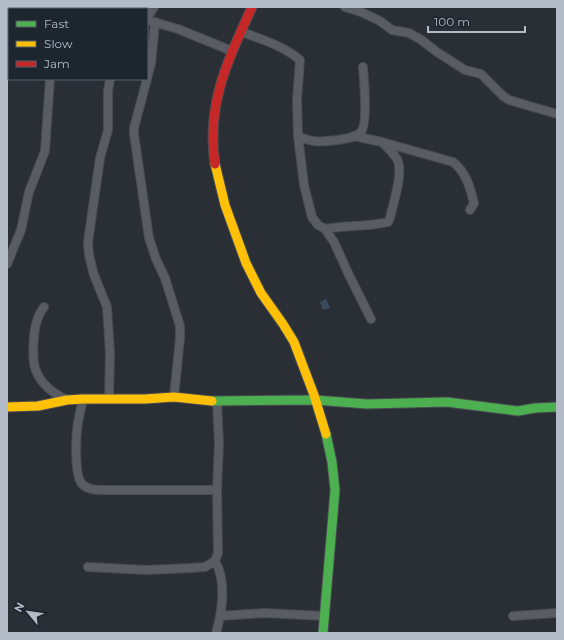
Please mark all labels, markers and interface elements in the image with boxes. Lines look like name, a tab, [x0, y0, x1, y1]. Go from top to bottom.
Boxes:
legend	[8, 8, 148, 80]
scale bar	[428, 8, 525, 34]
text: 100 m	[434, 14, 470, 29]
text: Fast	[44, 16, 69, 31]
text: Slow	[44, 36, 73, 51]
text: Jam	[43, 56, 70, 71]
north arrow	[8, 592, 48, 632]
text: N	[11, 600, 28, 614]

